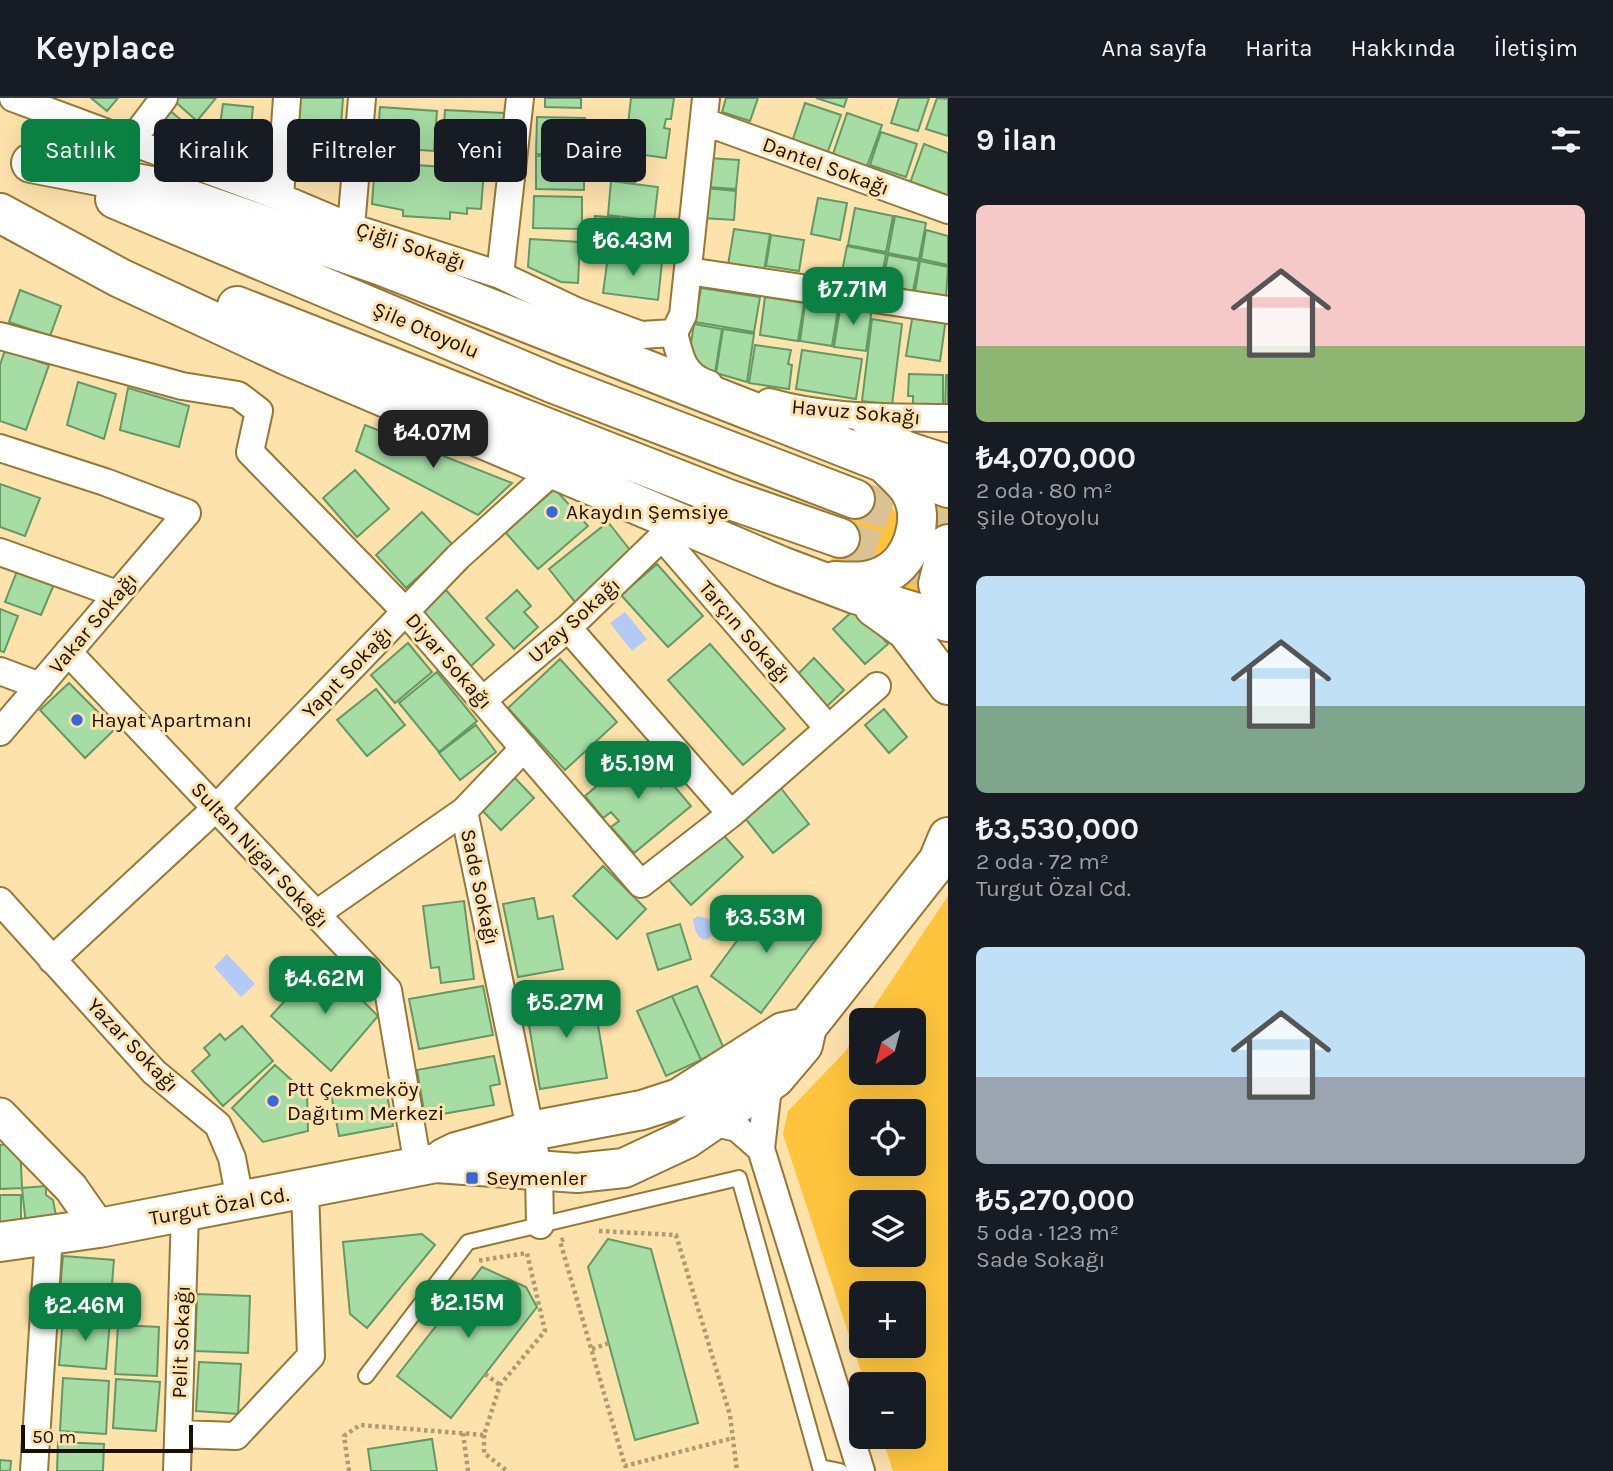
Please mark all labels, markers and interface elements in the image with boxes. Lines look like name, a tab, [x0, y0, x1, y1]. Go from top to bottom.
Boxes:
text: Keyplace	[35, 29, 175, 67]
text: Ana sayfa	[1102, 34, 1207, 62]
text: Harita	[1245, 34, 1312, 62]
text: Hakkında	[1350, 34, 1456, 62]
text: İletişim	[1494, 34, 1578, 62]
chip: Satılık	[21, 119, 140, 182]
chip: Kiralık	[154, 119, 273, 182]
chip: Filtreler	[287, 119, 420, 182]
chip: Yeni	[434, 119, 527, 182]
chip: Daire	[541, 119, 646, 182]
icon: filters	[1547, 121, 1585, 159]
text: 9 ilan	[976, 122, 1057, 158]
street label: Dantel Sokağı	[759, 132, 893, 200]
street label: Çiğli Sokağı	[353, 217, 469, 275]
pin: ₺6.43M	[576, 218, 690, 278]
text: ₺6.43M	[593, 227, 673, 254]
icon: home	[1218, 250, 1344, 376]
pin: ₺7.71M	[796, 268, 910, 327]
text: ₺7.71M	[818, 276, 888, 303]
street label: Şile Otoyolu	[369, 297, 483, 363]
street label: Havuz Sokağı	[790, 394, 922, 430]
pin: ₺4.07M	[376, 410, 490, 470]
text: ₺4.07M	[394, 419, 472, 446]
text: ₺4,070,000	[976, 440, 1136, 476]
text: 2 oda · 80 m²	[976, 477, 1113, 504]
place label: Akaydın Şemsiye	[566, 500, 729, 524]
marker: Akaydın Şemsiye	[544, 504, 560, 520]
text: Şile Otoyolu	[976, 504, 1100, 531]
street label: Vakar Sokağı	[44, 568, 142, 678]
street label: Uzay Sokağı	[523, 572, 625, 668]
street label: Tarçın Sokağı	[694, 576, 796, 688]
street label: Diyar Sokağı	[401, 608, 497, 714]
street label: Yapıt Sokağı	[297, 621, 397, 723]
icon: home	[1218, 621, 1344, 747]
place label: Hayat Apartmanı	[91, 708, 252, 732]
marker: Hayat Apartmanı	[69, 712, 85, 728]
pin: ₺5.19M	[581, 742, 695, 801]
text: ₺5.19M	[601, 750, 675, 777]
street label: Sultan Nigar Sokağı	[186, 777, 334, 933]
text: ₺3,530,000	[976, 811, 1139, 847]
street label: Sade Sokağı	[456, 827, 504, 947]
text: 2 oda · 72 m²	[976, 848, 1109, 875]
text: Turgut Özal Cd.	[976, 875, 1131, 902]
pin: ₺3.53M	[709, 896, 823, 955]
text: ₺3.53M	[726, 904, 806, 931]
pin: ₺4.62M	[268, 956, 382, 1016]
text: ₺4.62M	[285, 965, 365, 992]
pin: ₺5.27M	[509, 981, 623, 1040]
text: ₺5.27M	[528, 989, 604, 1016]
icon: home	[1218, 992, 1344, 1118]
street label: Yazar Sokağı	[82, 993, 184, 1097]
north arrow	[849, 1008, 926, 1085]
map controls	[849, 1008, 926, 1449]
place label: Ptt Çekmeköy Dağıtım Merkezi	[287, 1077, 444, 1125]
marker: Ptt Çekmeköy Dağıtım Merkezi	[265, 1093, 281, 1109]
button: locate	[849, 1099, 926, 1176]
place label: Seymenler	[486, 1166, 587, 1190]
marker: Seymenler	[464, 1170, 480, 1186]
street label: Turgut Özal Cd.	[147, 1182, 291, 1230]
text: ₺5,270,000	[976, 1182, 1135, 1218]
button: layers	[849, 1190, 926, 1267]
text: 5 oda · 123 m²	[976, 1219, 1119, 1246]
text: Sade Sokağı	[976, 1246, 1105, 1273]
pin: ₺2.15M	[411, 1280, 525, 1340]
button: +	[849, 1281, 926, 1358]
pin: ₺2.46M	[28, 1284, 142, 1343]
street label: Pelit Sokağı	[167, 1285, 195, 1399]
text: ₺2.15M	[431, 1289, 505, 1316]
text: ₺2.46M	[45, 1292, 125, 1319]
button: −	[849, 1372, 926, 1449]
scale bar	[21, 1422, 192, 1454]
text: 50 m	[32, 1426, 76, 1448]

